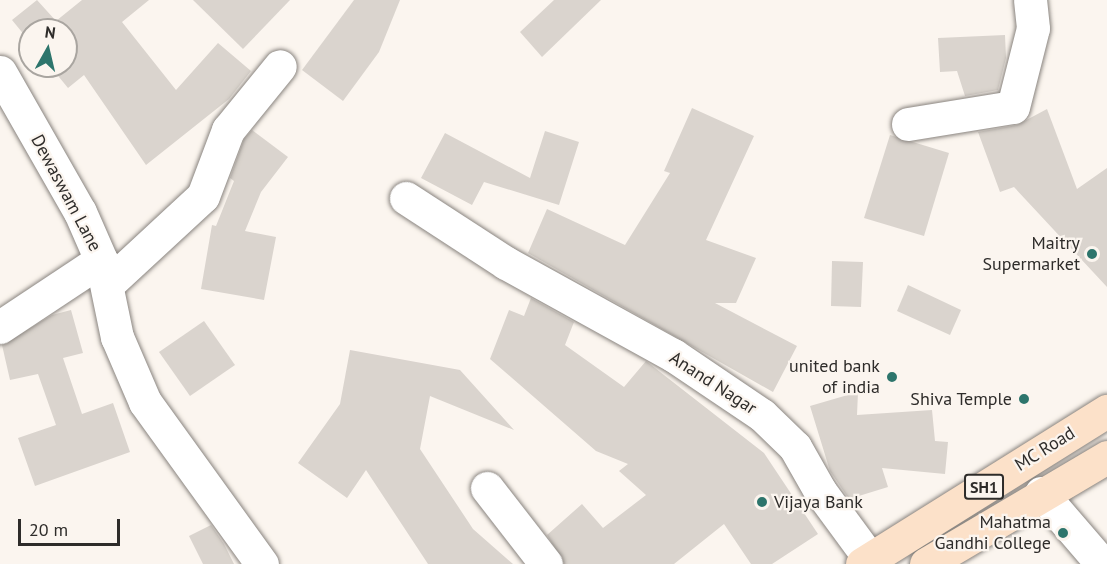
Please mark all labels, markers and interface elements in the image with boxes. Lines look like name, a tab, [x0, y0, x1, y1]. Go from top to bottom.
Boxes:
north arrow	[18, 18, 78, 78]
text: N	[44, 22, 57, 43]
street label: Dewaswam Lane	[26, 131, 106, 255]
place label: Maitry Supermarket	[982, 233, 1080, 276]
marker: Maitry Supermarket	[1085, 247, 1099, 261]
street label: Anand Nagar	[665, 347, 761, 419]
place label: united bank of india	[789, 356, 880, 398]
marker: united bank of india	[885, 370, 899, 384]
place label: Shiva Temple	[910, 388, 1012, 410]
marker: Shiva Temple	[1017, 392, 1031, 406]
street label: MC Road	[1011, 422, 1079, 476]
road number: SH1	[963, 474, 1005, 500]
place label: Vijaya Bank	[774, 491, 863, 513]
marker: Vijaya Bank	[755, 495, 769, 509]
scale bar	[21, 507, 123, 545]
place label: Mahatma Gandhi College	[934, 512, 1051, 554]
text: 20 m	[29, 518, 68, 541]
marker: Mahatma Gandhi College	[1056, 526, 1070, 540]

